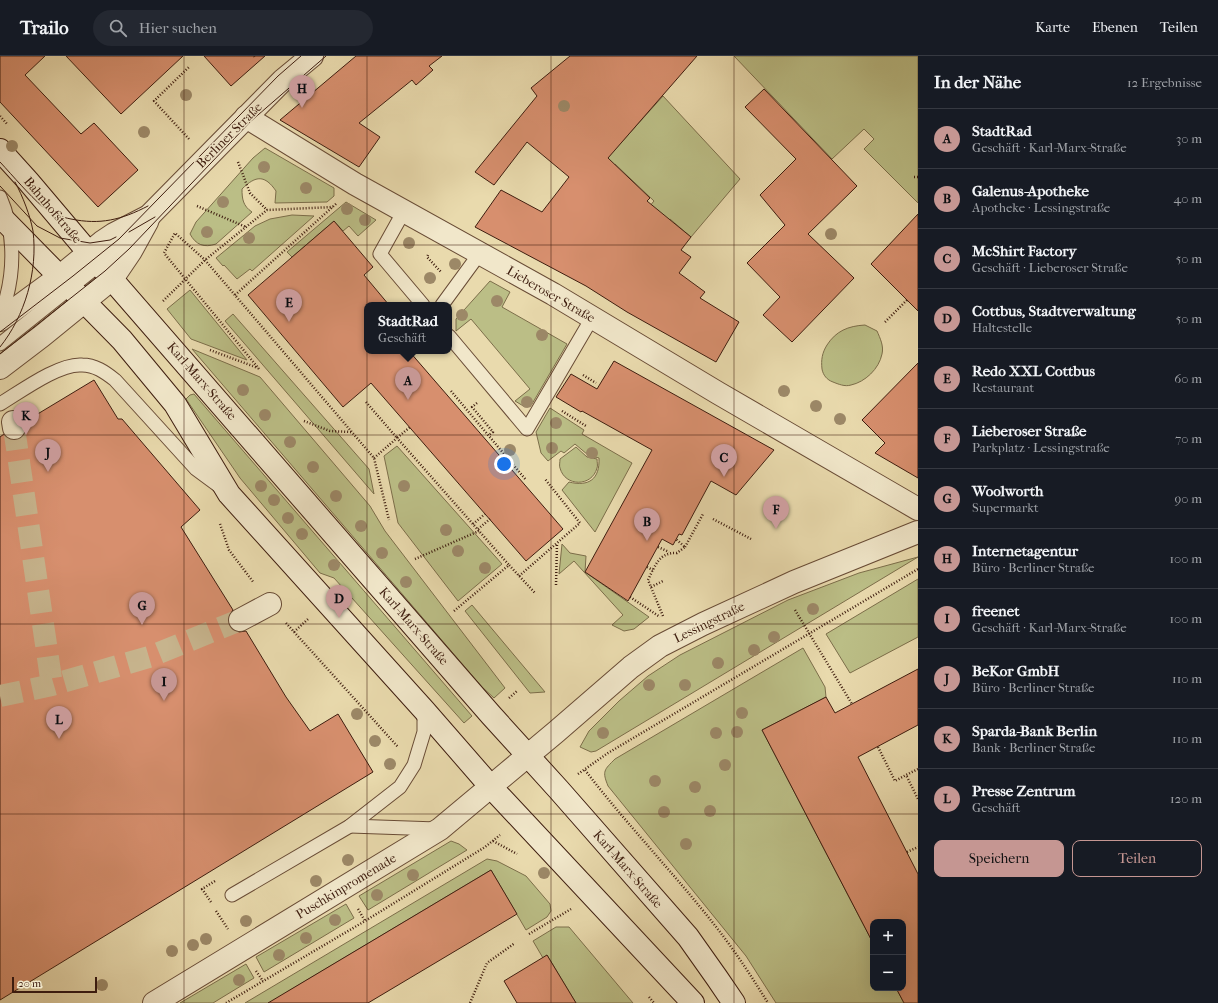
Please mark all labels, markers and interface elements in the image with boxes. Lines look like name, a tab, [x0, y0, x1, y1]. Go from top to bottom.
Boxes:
search box	[93, 10, 373, 46]
text: Trailo	[20, 17, 69, 39]
icon: search	[107, 17, 129, 39]
text: Hier suchen	[139, 19, 217, 37]
text: Karte	[1035, 19, 1070, 36]
text: Ebenen	[1092, 19, 1138, 36]
text: Teilen	[1160, 19, 1198, 36]
text: In der Nähe	[934, 72, 1021, 92]
pin: H	[289, 75, 315, 108]
text: 12 Ergebnisse	[1127, 75, 1202, 90]
street label: Berliner Straße	[193, 99, 265, 171]
text: StadtRad	[972, 122, 1032, 140]
text: A	[943, 131, 951, 146]
text: 30 m	[1176, 131, 1202, 146]
text: Geschäft · Karl-Marx-Straße	[972, 140, 1127, 155]
street label: Bahnhofstraße	[21, 174, 85, 247]
text: Galenus-Apotheke	[972, 182, 1089, 200]
text: B	[943, 191, 951, 206]
text: 40 m	[1174, 191, 1202, 206]
text: Apotheke · Lessingstraße	[972, 200, 1110, 215]
text: McShirt Factory	[972, 242, 1077, 260]
text: C	[943, 251, 951, 266]
text: 50 m	[1176, 251, 1202, 266]
text: Geschäft · Lieberoser Straße	[972, 260, 1128, 275]
street label: Lieberoser Straße	[504, 263, 598, 326]
pin: E	[276, 289, 302, 322]
popup	[364, 302, 452, 354]
text: Cottbus, Stadtverwaltung	[972, 302, 1136, 320]
text: D	[942, 311, 952, 326]
text: 50 m	[1176, 311, 1202, 326]
text: StadtRad	[378, 312, 438, 330]
text: Haltestelle	[972, 320, 1032, 335]
text: Geschäft	[378, 330, 426, 345]
street label: Karl-Marx-Straße	[164, 339, 240, 423]
text: Redo XXL Cottbus	[972, 362, 1095, 380]
pin: A	[395, 367, 421, 400]
text: E	[943, 371, 951, 386]
text: 60 m	[1174, 371, 1202, 386]
text: Restaurant	[972, 380, 1034, 395]
pin: K	[13, 402, 39, 435]
text: Lieberoser Straße	[972, 422, 1087, 440]
text: F	[944, 431, 950, 446]
text: 70 m	[1175, 431, 1202, 446]
pin: J	[35, 439, 61, 472]
text: Parkplatz · Lessingstraße	[972, 440, 1110, 455]
pin: C	[711, 444, 737, 477]
your location	[494, 454, 514, 474]
text: Woolworth	[972, 482, 1043, 500]
text: G	[942, 491, 952, 506]
text: 90 m	[1174, 491, 1202, 506]
pin: F	[763, 496, 789, 529]
text: Supermarkt	[972, 500, 1039, 515]
pin: B	[634, 508, 660, 541]
text: Internetagentur	[972, 542, 1078, 560]
text: H	[942, 551, 952, 566]
text: 100 m	[1169, 551, 1202, 566]
text: Büro · Berliner Straße	[972, 560, 1095, 575]
street label: Karl-Marx-Straße	[376, 584, 452, 668]
pin: D	[326, 585, 352, 618]
pin: G	[129, 592, 155, 625]
street label: Lessingstraße	[671, 598, 747, 646]
text: freenet	[972, 602, 1020, 620]
text: I	[944, 611, 950, 626]
text: 100 m	[1169, 611, 1202, 626]
text: Geschäft · Karl-Marx-Straße	[972, 620, 1127, 635]
text: BeKor GmbH	[972, 662, 1059, 680]
pin: I	[151, 668, 177, 701]
text: J	[945, 671, 949, 686]
text: 110 m	[1172, 671, 1202, 686]
text: Büro · Berliner Straße	[972, 680, 1095, 695]
pin: L	[46, 706, 72, 739]
text: Sparda-Bank Berlin	[972, 722, 1097, 740]
text: K	[942, 731, 952, 746]
text: 110 m	[1172, 731, 1202, 746]
text: Bank · Berliner Straße	[972, 740, 1095, 755]
text: Presse Zentrum	[972, 782, 1075, 800]
text: L	[943, 791, 951, 806]
text: 120 m	[1170, 791, 1202, 806]
text: Geschäft	[972, 800, 1020, 815]
street label: Karl-Marx-Straße	[590, 827, 666, 911]
button: Speichern	[934, 840, 1064, 877]
button: Teilen	[1072, 840, 1202, 877]
street label: Puschkinpromenade	[293, 850, 399, 922]
map controls	[870, 919, 906, 991]
button: +	[870, 919, 906, 955]
button: −	[870, 955, 906, 991]
scale bar	[12, 975, 97, 994]
text: 20 m	[18, 977, 41, 990]

